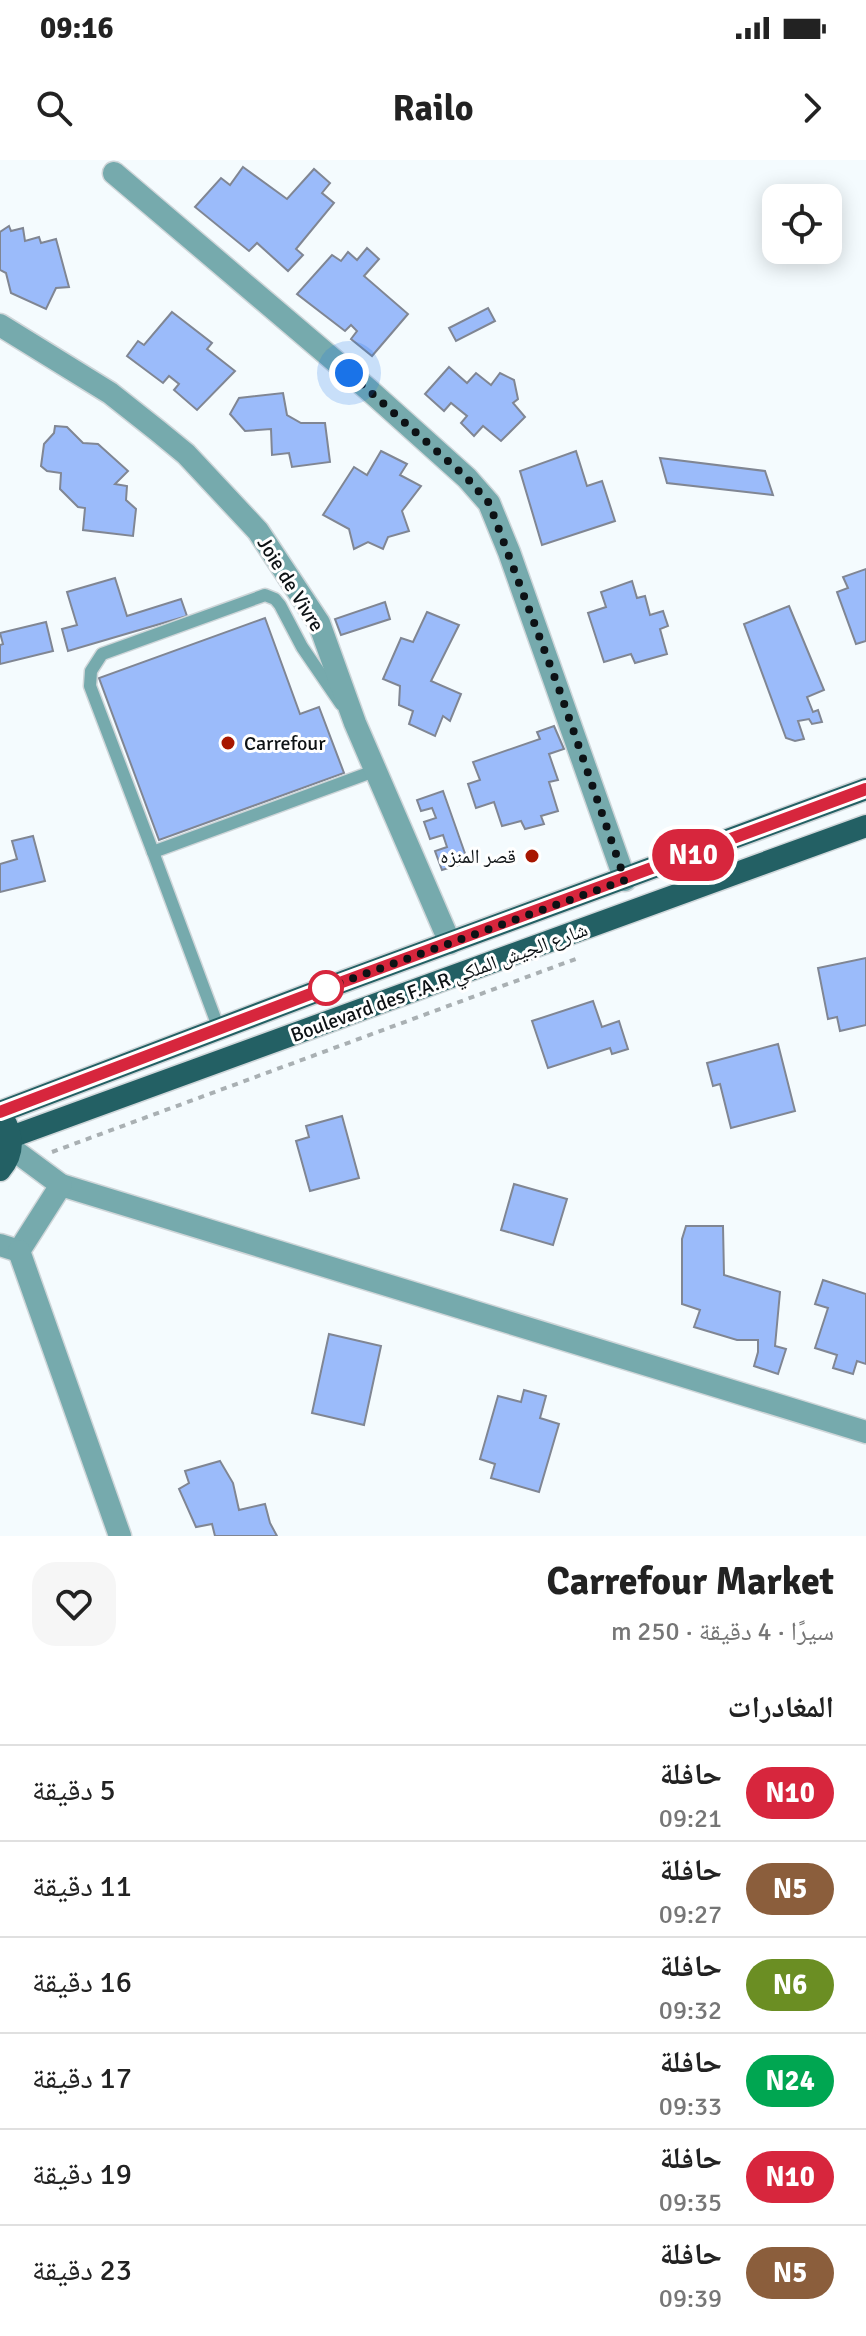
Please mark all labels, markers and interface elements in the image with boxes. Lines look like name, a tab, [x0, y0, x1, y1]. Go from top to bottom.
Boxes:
text: 09:16	[40, 10, 114, 47]
icon: search	[32, 86, 76, 130]
text: Railo	[393, 86, 474, 131]
icon: forward	[790, 86, 834, 130]
map controls	[762, 184, 842, 264]
button: locate	[762, 184, 842, 264]
your location	[329, 353, 369, 393]
street label: Joie de Vivre	[252, 532, 330, 636]
place label: Carrefour	[244, 731, 326, 756]
marker: Carrefour	[219, 734, 237, 752]
line badge: N10	[647, 829, 739, 881]
text: N10	[668, 838, 718, 872]
place label: قصر المنزه	[440, 844, 516, 869]
marker: قصر المنزه	[523, 847, 541, 865]
street label: Boulevard des F.A.R شارع الجيش الملكي	[287, 917, 592, 1051]
unlabelled marker	[309, 971, 343, 1005]
text: Carrefour Market	[547, 1558, 834, 1605]
button: heart	[32, 1562, 116, 1646]
text: سيرًا · 4 دقيقة · 250 m	[611, 1616, 834, 1648]
text: المغادرات	[727, 1689, 834, 1726]
text: حافلة	[660, 1756, 722, 1793]
text: 5 دقيقة	[32, 1772, 116, 1809]
text: N10	[765, 1776, 815, 1810]
text: 09:21	[659, 1803, 722, 1835]
text: حافلة	[660, 1852, 722, 1889]
text: 11 دقيقة	[32, 1868, 132, 1905]
text: N5	[773, 1872, 807, 1906]
text: 09:27	[659, 1899, 722, 1931]
text: حافلة	[660, 1948, 722, 1985]
text: 16 دقيقة	[32, 1964, 132, 2001]
text: N6	[773, 1968, 807, 2002]
text: 09:32	[659, 1995, 722, 2027]
text: حافلة	[660, 2044, 722, 2081]
text: 17 دقيقة	[32, 2060, 132, 2097]
text: N24	[765, 2064, 815, 2098]
text: 09:33	[659, 2091, 722, 2123]
text: حافلة	[660, 2140, 722, 2177]
text: 19 دقيقة	[32, 2156, 132, 2193]
text: N10	[765, 2160, 815, 2194]
text: 09:35	[659, 2187, 722, 2219]
text: حافلة	[660, 2236, 722, 2273]
text: 23 دقيقة	[32, 2252, 132, 2289]
text: N5	[773, 2256, 807, 2290]
text: 09:39	[659, 2283, 722, 2315]

